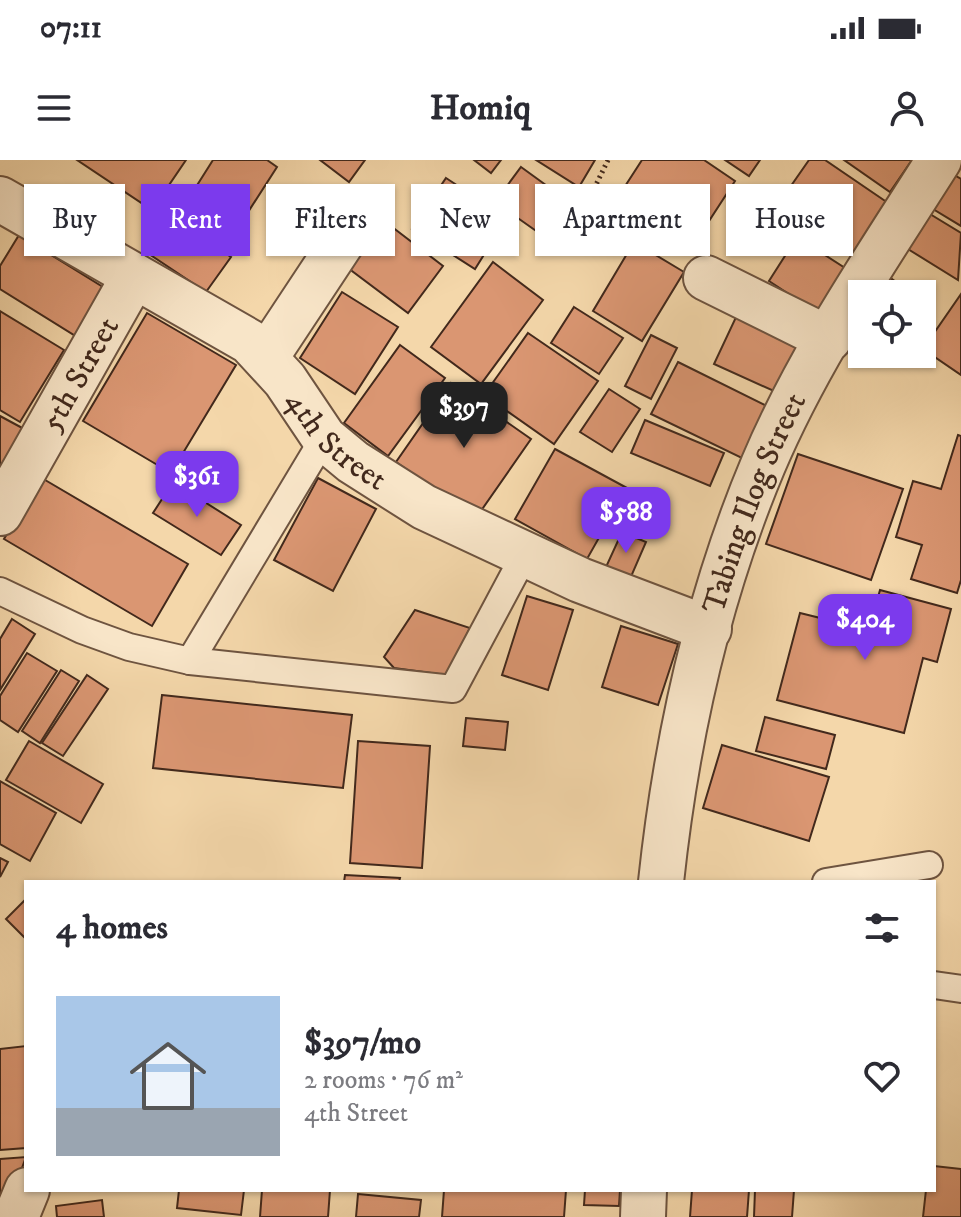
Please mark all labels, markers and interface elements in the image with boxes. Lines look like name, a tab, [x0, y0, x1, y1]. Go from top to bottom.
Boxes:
text: 07:11	[40, 10, 102, 47]
icon: menu	[32, 86, 76, 130]
text: Homiq	[430, 86, 531, 131]
icon: person	[885, 86, 929, 130]
chip: Buy	[24, 184, 125, 256]
chip: Rent	[141, 184, 250, 256]
chip: Filters	[266, 184, 395, 256]
chip: New	[411, 184, 519, 256]
chip: Apartment	[535, 184, 710, 256]
chip: House	[726, 184, 853, 256]
map controls	[848, 280, 936, 368]
button: locate	[848, 280, 936, 368]
street label: 5th Street	[32, 310, 129, 439]
pin: $397	[417, 382, 511, 450]
street label: 4th Street	[276, 384, 394, 500]
street label: Tabing Ilog Street	[695, 386, 816, 618]
text: $397	[439, 391, 489, 424]
pin: $361	[150, 451, 244, 519]
text: $361	[174, 460, 220, 493]
pin: $588	[579, 487, 673, 555]
text: $588	[599, 496, 653, 529]
pin: $404	[818, 594, 912, 662]
text: $404	[836, 603, 894, 636]
icon: filters	[860, 906, 904, 950]
text: 4 homes	[56, 907, 168, 949]
text: $397/mo	[304, 1022, 421, 1064]
icon: home	[120, 1028, 216, 1124]
icon: heart	[860, 1054, 904, 1098]
text: 2 rooms · 76 m²	[304, 1064, 463, 1097]
text: 4th Street	[304, 1097, 408, 1130]

